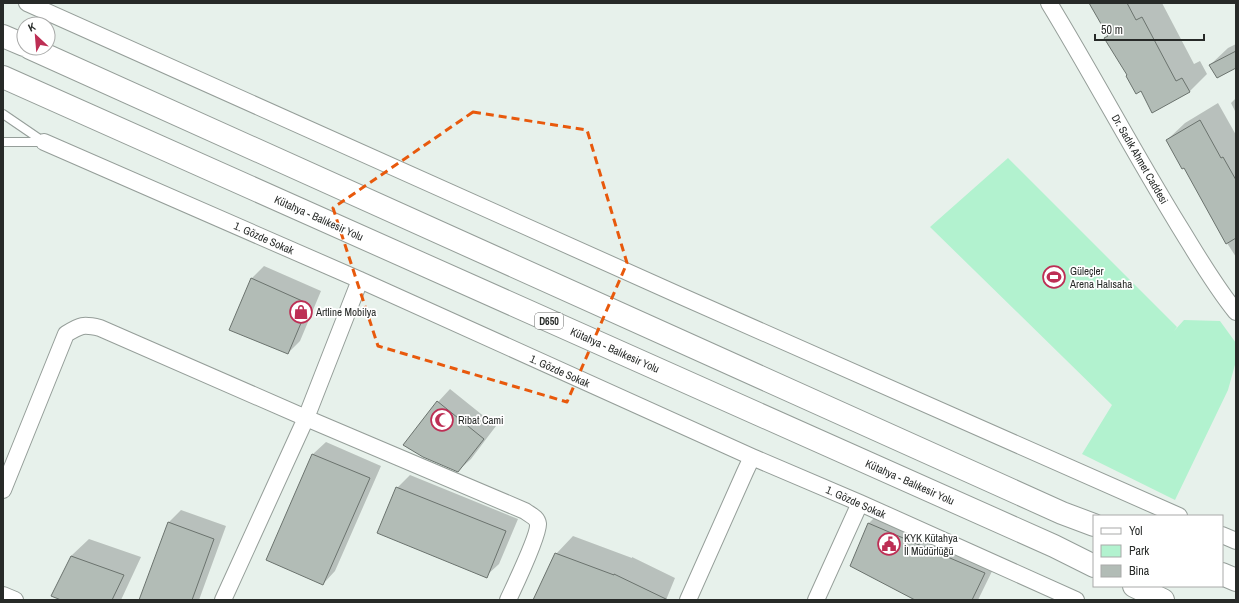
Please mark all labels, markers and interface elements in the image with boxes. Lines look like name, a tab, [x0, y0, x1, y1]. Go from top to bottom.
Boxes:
north arrow	[16, 16, 56, 56]
scale bar	[1095, 16, 1204, 42]
text: K	[26, 19, 38, 35]
text: 50 m	[1101, 22, 1123, 38]
street label: Dr. Sadık Ahmet Caddesi	[1109, 112, 1171, 206]
street label: Kütahya - Balıkesir Yolu	[272, 192, 366, 244]
street label: 1. Gözde Sokak	[232, 219, 297, 258]
sports icon: Güleçler Arena Halısaha	[1041, 264, 1067, 290]
place label: Güleçler Arena Halısaha	[1069, 264, 1132, 291]
shop icon: Artline Mobilya	[288, 299, 314, 325]
place label: Artline Mobilya	[315, 305, 376, 319]
road number: D650	[535, 313, 563, 329]
street label: Kütahya - Balıkesir Yolu	[568, 324, 662, 376]
street label: 1. Gözde Sokak	[528, 352, 593, 391]
mosque icon: Ribat Cami	[429, 407, 455, 433]
place label: Ribat Cami	[458, 413, 504, 427]
street label: Kütahya - Balıkesir Yolu	[863, 456, 957, 508]
street label: 1. Gözde Sokak	[824, 483, 889, 522]
legend	[1093, 515, 1223, 587]
text: Yol	[1129, 523, 1142, 539]
public building icon: KYK Kütahya İl Müdürlüğü	[876, 531, 902, 557]
place label: KYK Kütahya İl Müdürlüğü	[904, 531, 958, 558]
text: Park	[1129, 543, 1149, 559]
text: Bina	[1129, 563, 1150, 579]

